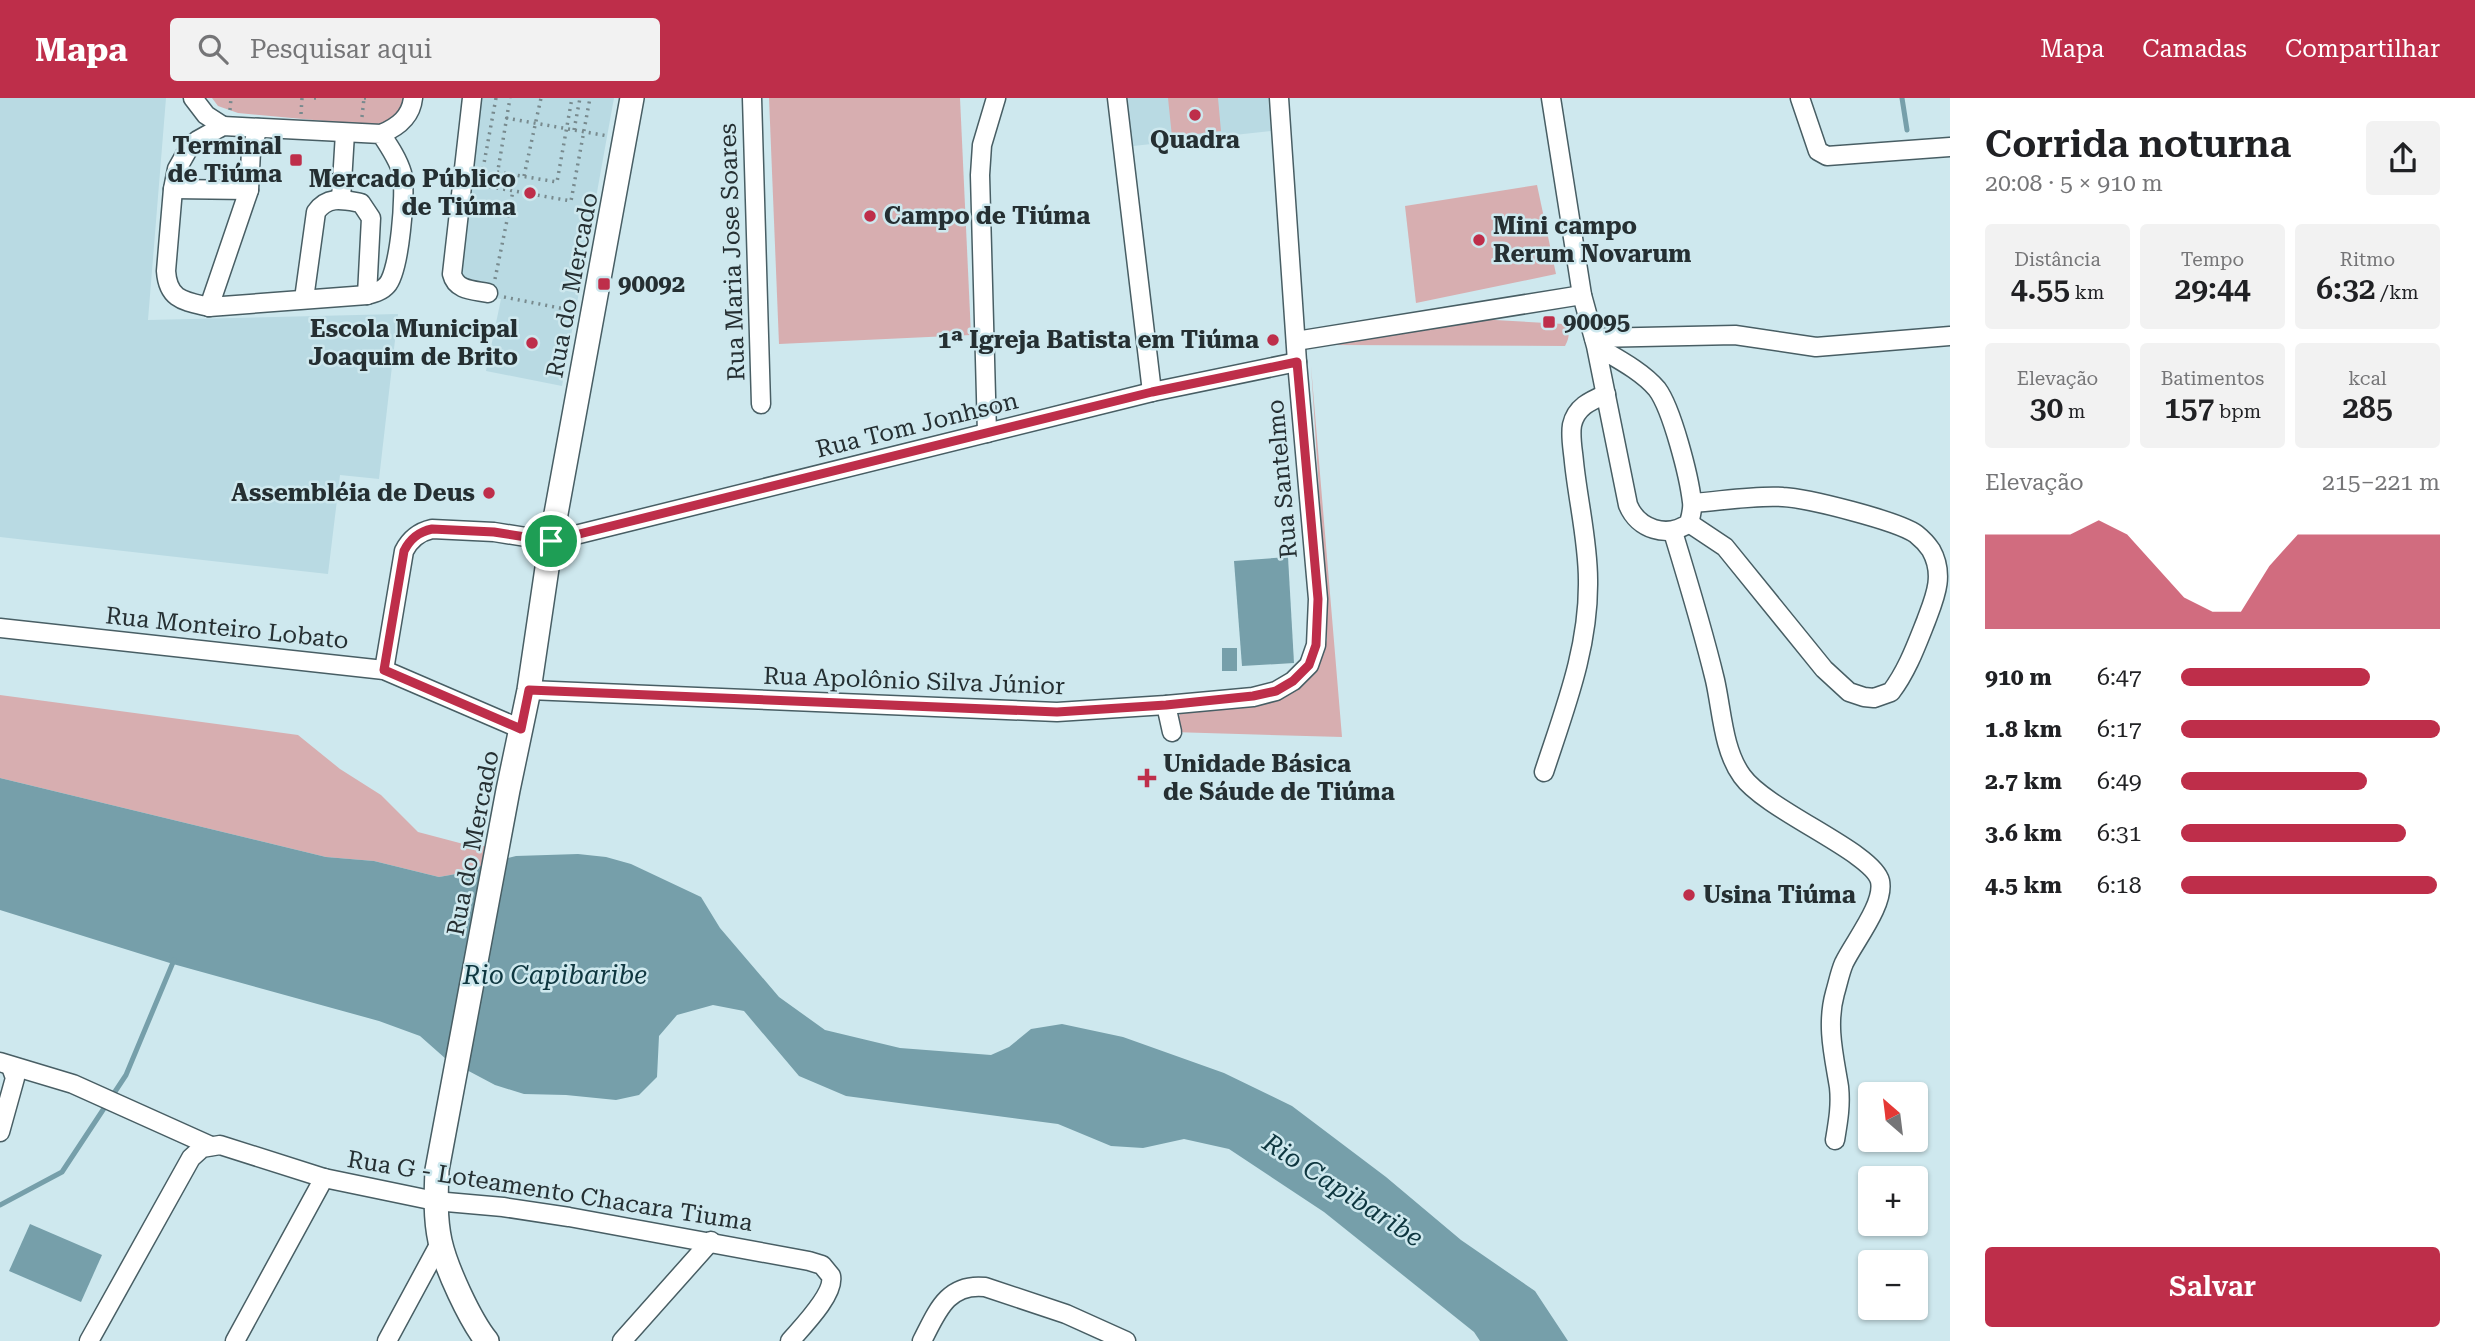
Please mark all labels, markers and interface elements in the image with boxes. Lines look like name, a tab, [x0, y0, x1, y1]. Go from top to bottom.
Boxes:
search box	[170, 18, 660, 81]
text: Mapa	[35, 30, 128, 69]
icon: search	[194, 30, 232, 68]
text: Pesquisar aqui	[250, 34, 432, 64]
text: Mapa	[2040, 35, 2104, 63]
text: Camadas	[2142, 35, 2247, 63]
text: Compartilhar	[2285, 35, 2440, 63]
marker: Quadra	[1187, 107, 1203, 123]
button: share	[2366, 121, 2440, 195]
text: Corrida noturna	[1985, 122, 2291, 166]
street label: Rua Maria Jose Soares	[714, 123, 750, 381]
place label: Quadra	[1150, 126, 1240, 154]
place label: Terminal de Tiúma	[168, 132, 282, 188]
marker: Terminal de Tiúma	[288, 152, 304, 168]
place label: Mercado Público de Tiúma	[309, 165, 516, 221]
text: 20:08 · 5 × 910 m	[1985, 170, 2163, 197]
marker: Mercado Público de Tiúma	[522, 185, 538, 201]
street label: Rua do Mercado	[540, 190, 604, 380]
place label: Campo de Tiúma	[884, 202, 1090, 230]
marker: Campo de Tiúma	[862, 208, 878, 224]
place label: Mini campo Rerum Novarum	[1493, 212, 1691, 268]
marker: Mini campo Rerum Novarum	[1471, 232, 1487, 248]
text: Distância	[2014, 248, 2101, 271]
text: Tempo	[2181, 248, 2244, 271]
text: Ritmo	[2340, 248, 2395, 271]
place label: 90092	[618, 270, 685, 298]
text: 4.55	[2011, 271, 2070, 306]
text: 29:44	[2174, 271, 2251, 306]
text: 6:32	[2316, 271, 2376, 306]
marker: 90092	[596, 276, 612, 292]
text: km	[2070, 281, 2104, 304]
text: /km	[2376, 281, 2419, 304]
place label: 90095	[1563, 308, 1630, 336]
marker: 90095	[1541, 314, 1557, 330]
place label: Escola Municipal Joaquim de Brito	[308, 315, 518, 371]
place label: 1ª Igreja Batista em Tiúma	[938, 326, 1259, 354]
marker: 1ª Igreja Batista em Tiúma	[1265, 332, 1281, 348]
marker: Escola Municipal Joaquim de Brito	[524, 335, 540, 351]
text: Elevação	[2017, 367, 2098, 390]
text: Batimentos	[2161, 367, 2264, 390]
text: kcal	[2348, 367, 2387, 390]
street label: Rua Tom Jonhson	[813, 386, 1021, 464]
text: 30	[2030, 390, 2063, 425]
text: 157	[2164, 390, 2214, 425]
text: 285	[2342, 390, 2393, 425]
street label: Rua Santelmo	[1261, 398, 1303, 560]
text: m	[2063, 400, 2085, 423]
text: bpm	[2214, 400, 2261, 423]
text: Elevação	[1985, 469, 2084, 496]
text: 215–221 m	[2322, 469, 2440, 496]
place label: Assembléia de Deus	[231, 479, 475, 507]
marker: Assembléia de Deus	[481, 485, 497, 501]
pin	[521, 511, 581, 571]
icon: arrive	[532, 522, 570, 560]
street label: Rua Monteiro Lobato	[104, 601, 350, 655]
street label: Rua Apolônio Silva Júnior	[763, 662, 1065, 700]
text: 910 m	[1985, 664, 2052, 691]
text: 6:47	[2097, 664, 2142, 691]
text: 1.8 km	[1985, 716, 2062, 743]
text: 6:17	[2097, 716, 2142, 743]
street label: Rua do Mercado	[441, 748, 505, 938]
place label: Unidade Básica de Sáude de Tiúma	[1163, 750, 1395, 806]
marker: Unidade Básica de Sáude de Tiúma	[1137, 768, 1157, 788]
text: 2.7 km	[1985, 768, 2062, 795]
text: 6:49	[2097, 768, 2142, 795]
text: 3.6 km	[1985, 820, 2062, 847]
text: 6:31	[2097, 820, 2142, 847]
text: 4.5 km	[1985, 872, 2062, 899]
text: 6:18	[2097, 872, 2142, 899]
place label: Usina Tiúma	[1703, 881, 1856, 909]
marker: Usina Tiúma	[1681, 887, 1697, 903]
water label: Rio Capibaribe	[462, 960, 647, 990]
north arrow	[1858, 1082, 1928, 1152]
map controls	[1858, 1082, 1928, 1320]
water label: Rio Capibaribe	[1257, 1127, 1429, 1253]
street label: Rua G - Loteamento Chacara Tiuma	[345, 1145, 755, 1237]
button: +	[1858, 1166, 1928, 1236]
button: Salvar	[1985, 1247, 2440, 1327]
button: −	[1858, 1250, 1928, 1320]

